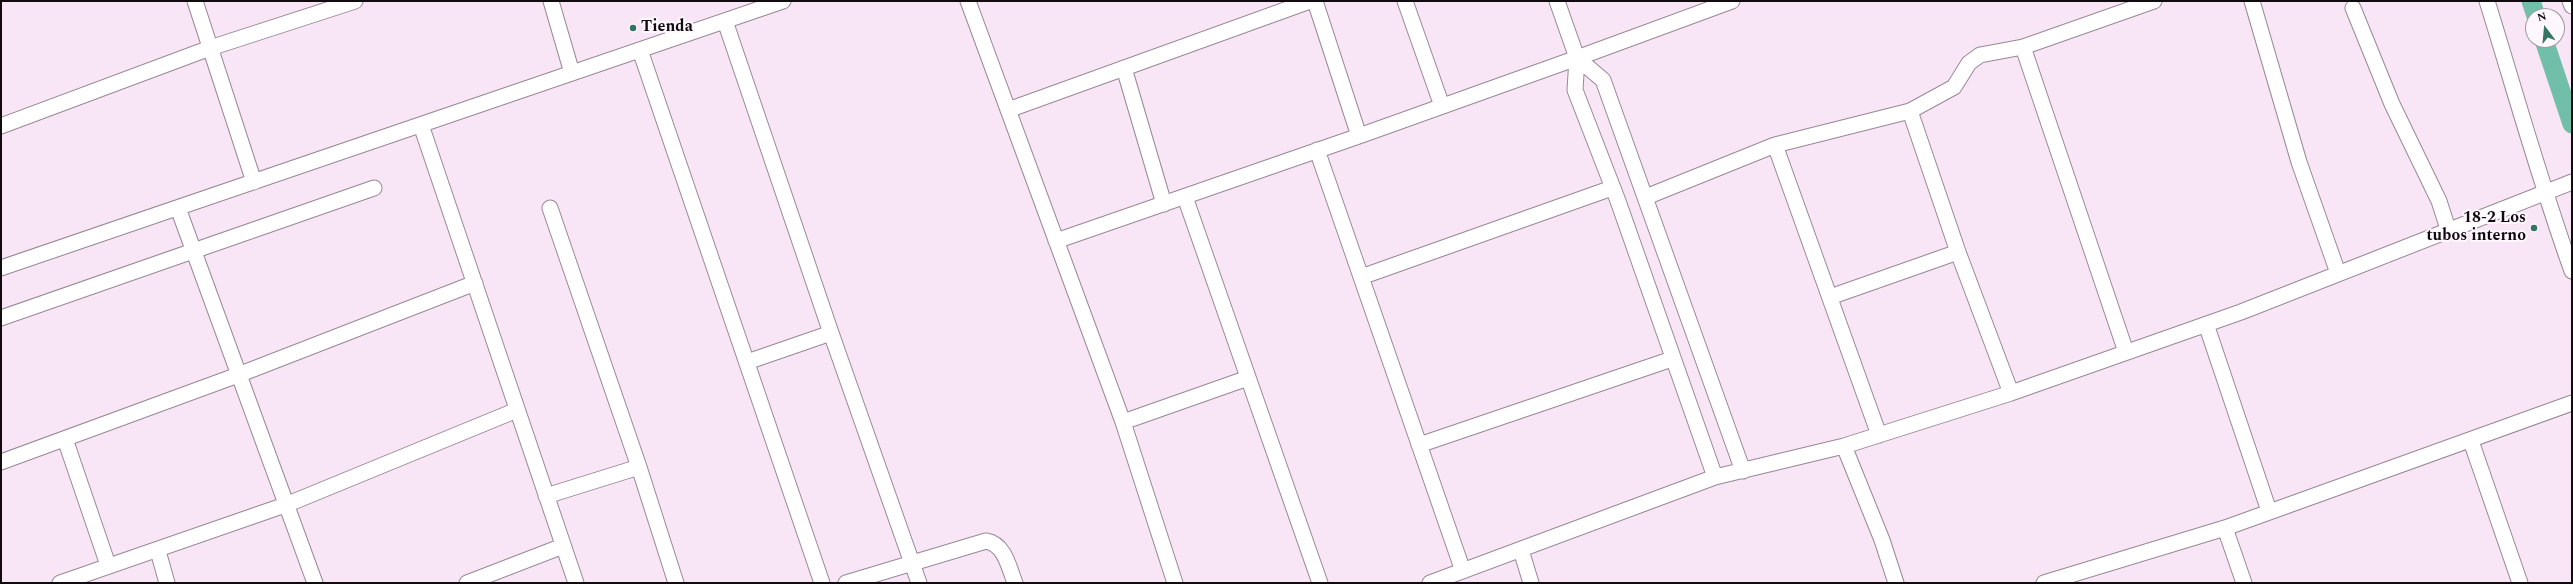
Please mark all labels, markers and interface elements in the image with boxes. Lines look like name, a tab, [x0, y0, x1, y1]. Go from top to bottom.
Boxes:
north arrow	[2525, 8, 2565, 48]
text: N	[2535, 8, 2548, 26]
place label: Tienda	[641, 18, 693, 38]
marker: Tienda	[628, 23, 638, 33]
place label: 18-2 Los tubos interno	[2426, 209, 2526, 247]
marker: 18-2 Los tubos interno	[2529, 223, 2539, 233]

